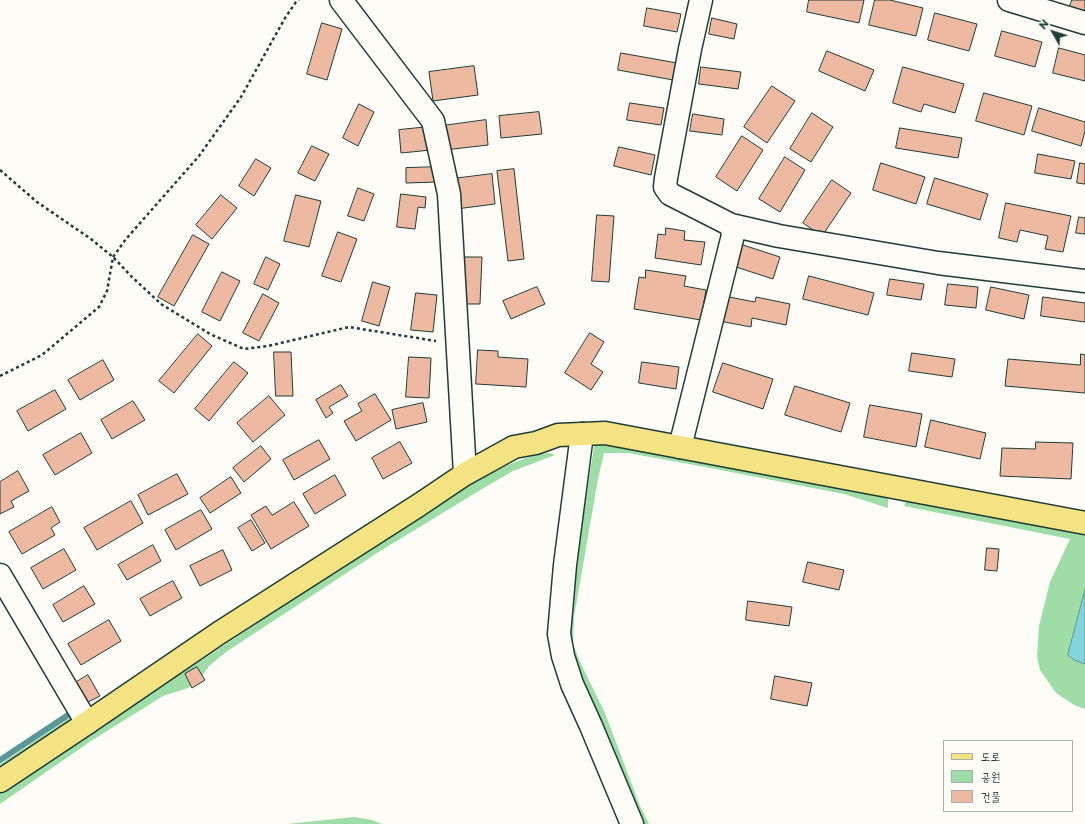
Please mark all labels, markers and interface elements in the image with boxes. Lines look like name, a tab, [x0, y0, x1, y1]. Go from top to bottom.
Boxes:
north arrow	[1033, 12, 1073, 52]
text: N	[1034, 15, 1053, 33]
legend	[943, 740, 1073, 812]
text: 도로	[981, 747, 1000, 765]
text: 공원	[981, 767, 1000, 785]
text: 건물	[981, 787, 1000, 805]

